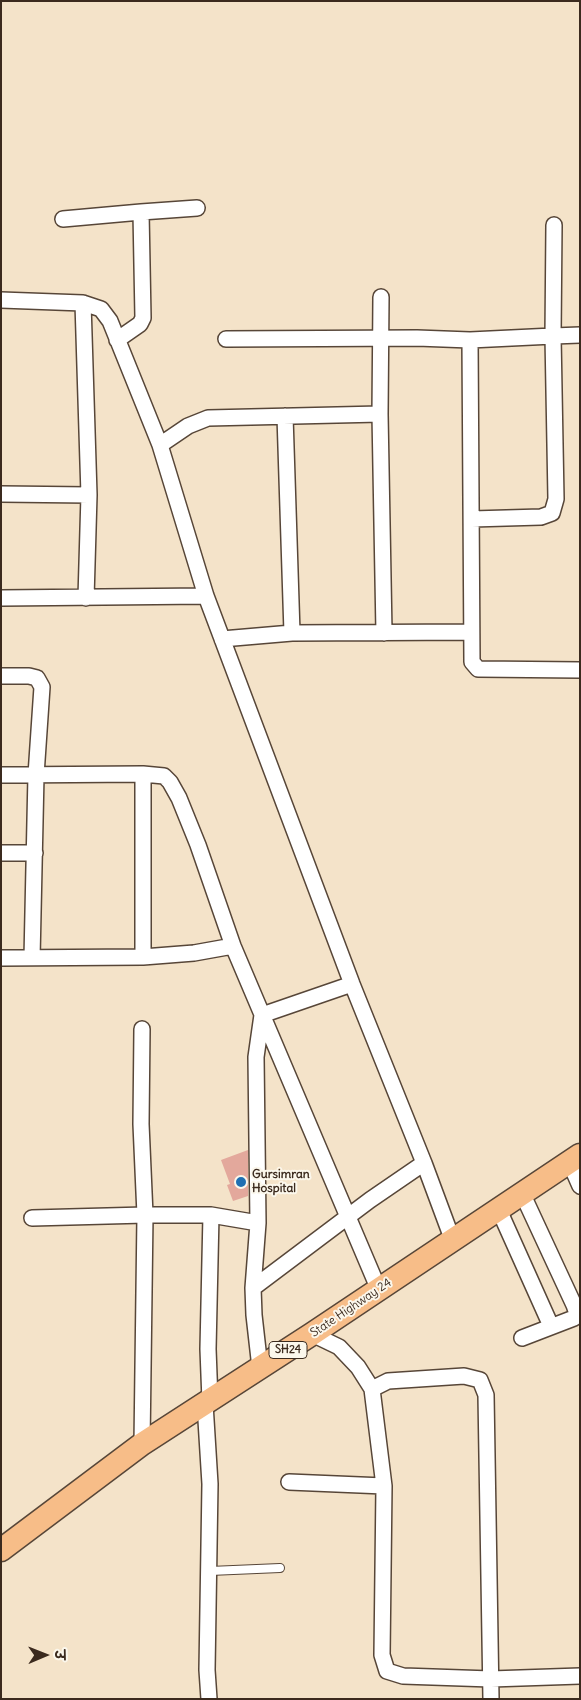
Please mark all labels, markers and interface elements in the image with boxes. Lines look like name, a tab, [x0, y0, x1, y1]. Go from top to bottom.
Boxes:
place label: Gursimran Hospital	[252, 1168, 310, 1196]
marker: Gursimran Hospital	[234, 1175, 248, 1189]
street label: State Highway 24	[308, 1276, 394, 1340]
road number: SH24	[269, 1342, 307, 1358]
north arrow	[20, 1630, 70, 1680]
text: उ	[51, 1650, 69, 1660]

